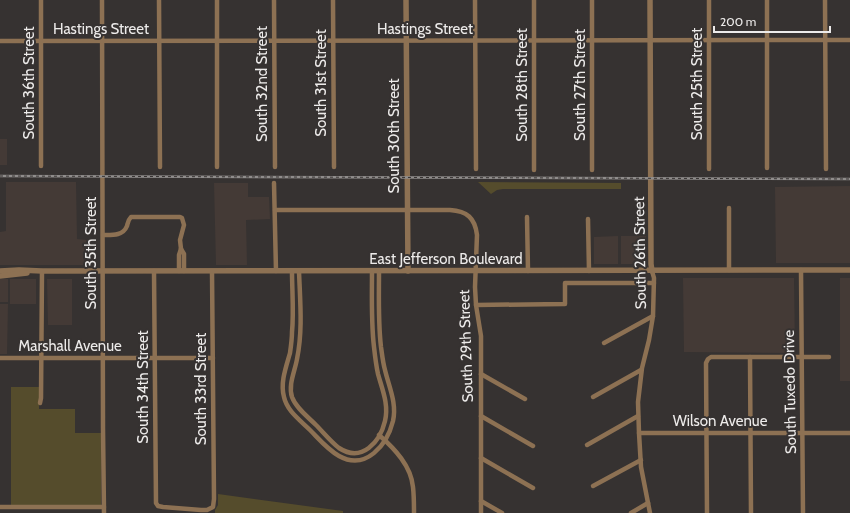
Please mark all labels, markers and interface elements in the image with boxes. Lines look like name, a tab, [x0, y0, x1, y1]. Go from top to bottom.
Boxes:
scale bar	[714, 8, 830, 34]
text: 200 m	[720, 14, 756, 29]
street label: Hastings Street	[53, 20, 149, 38]
street label: Hastings Street	[377, 20, 473, 38]
street label: South 36th Street	[20, 26, 38, 140]
street label: South 32nd Street	[253, 26, 271, 142]
street label: South 28th Street	[513, 28, 531, 142]
street label: South 25th Street	[688, 28, 706, 140]
street label: South 31st Street	[312, 29, 330, 137]
street label: South 27th Street	[571, 29, 589, 141]
street label: South 30th Street	[385, 78, 403, 194]
street label: South 26th Street	[630, 196, 650, 310]
street label: South 35th Street	[82, 197, 100, 309]
street label: East Jefferson Boulevard	[369, 250, 523, 268]
street label: South 29th Street	[455, 289, 477, 403]
street label: South Tuxedo Drive	[780, 329, 800, 454]
street label: South 34th Street	[134, 330, 152, 444]
street label: South 33rd Street	[192, 333, 210, 445]
street label: Marshall Avenue	[18, 337, 122, 355]
street label: Wilson Avenue	[673, 412, 768, 430]

